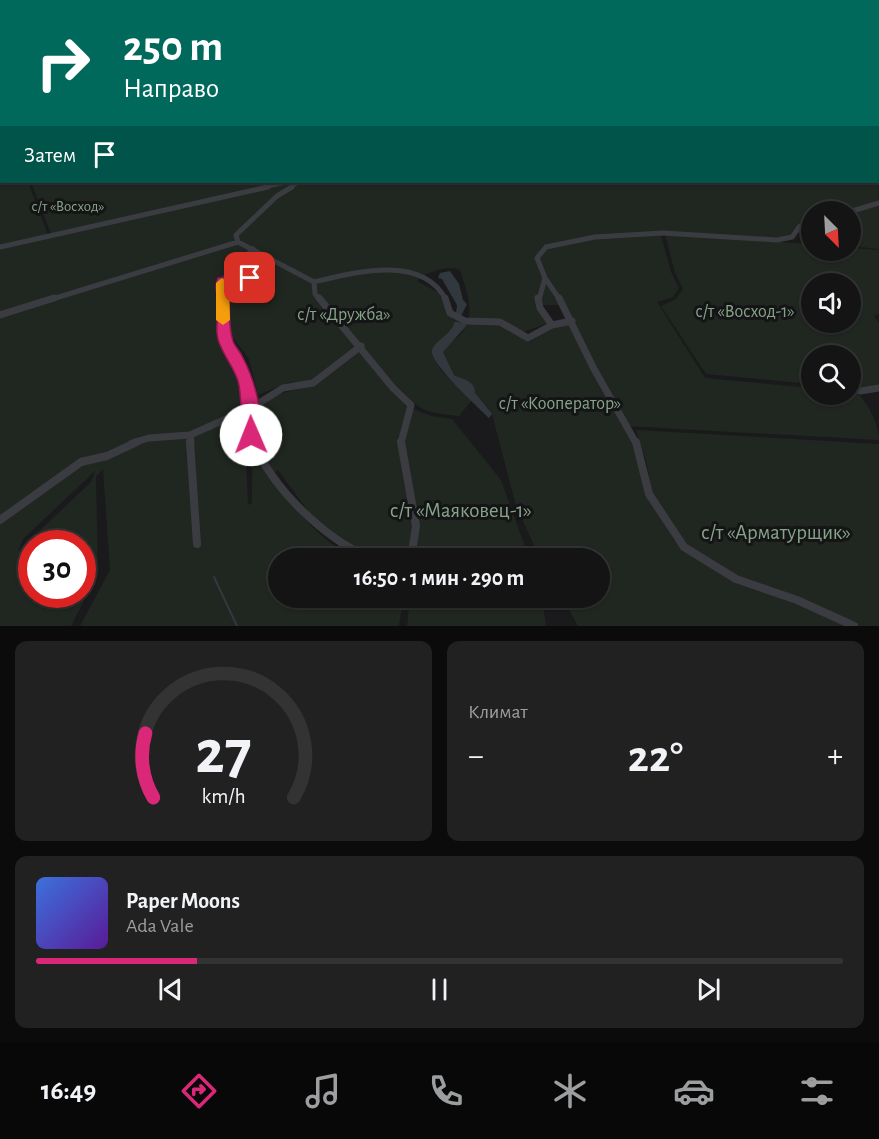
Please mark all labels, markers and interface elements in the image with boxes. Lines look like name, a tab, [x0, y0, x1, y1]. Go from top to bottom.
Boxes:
icon: right	[24, 24, 102, 102]
text: 250 m	[123, 26, 223, 68]
text: Направо	[123, 75, 219, 102]
icon: arrive	[88, 138, 121, 171]
text: Затем	[24, 144, 76, 166]
park label: с/т «Восход»	[32, 199, 104, 214]
north arrow	[801, 201, 861, 261]
map controls	[801, 201, 861, 405]
pin	[224, 252, 275, 303]
icon: arrive	[233, 261, 266, 294]
button: sound	[801, 273, 861, 333]
park label: с/т «Восход-1»	[695, 303, 795, 321]
park label: с/т «Дружба»	[297, 305, 391, 324]
button: search	[801, 345, 861, 405]
park label: с/т «Кооператор»	[499, 395, 621, 413]
position arrow	[219, 403, 283, 467]
park label: с/т «Маяковец-1»	[390, 500, 532, 521]
park label: с/т «Арматурщик»	[701, 522, 851, 543]
speed limit sign: 30	[18, 530, 96, 608]
text: 16:50 · 1 мин · 290 m	[354, 567, 524, 589]
text: Климат	[468, 702, 528, 722]
text: 27	[195, 722, 252, 784]
text: 22°	[628, 735, 683, 780]
text: −	[468, 740, 484, 773]
text: +	[827, 740, 843, 773]
text: km/h	[201, 786, 246, 807]
text: Paper Moons	[126, 890, 240, 912]
text: Ada Vale	[126, 916, 194, 936]
icon: previous	[154, 973, 187, 1006]
icon: pause	[423, 973, 456, 1006]
icon: next	[692, 973, 725, 1006]
icon: directions	[178, 1070, 220, 1112]
icon: music	[302, 1070, 344, 1112]
icon: phone	[425, 1070, 467, 1112]
icon: climate	[549, 1070, 591, 1112]
icon: car	[673, 1070, 715, 1112]
icon: filters	[796, 1070, 838, 1112]
text: 16:49	[41, 1077, 96, 1104]

